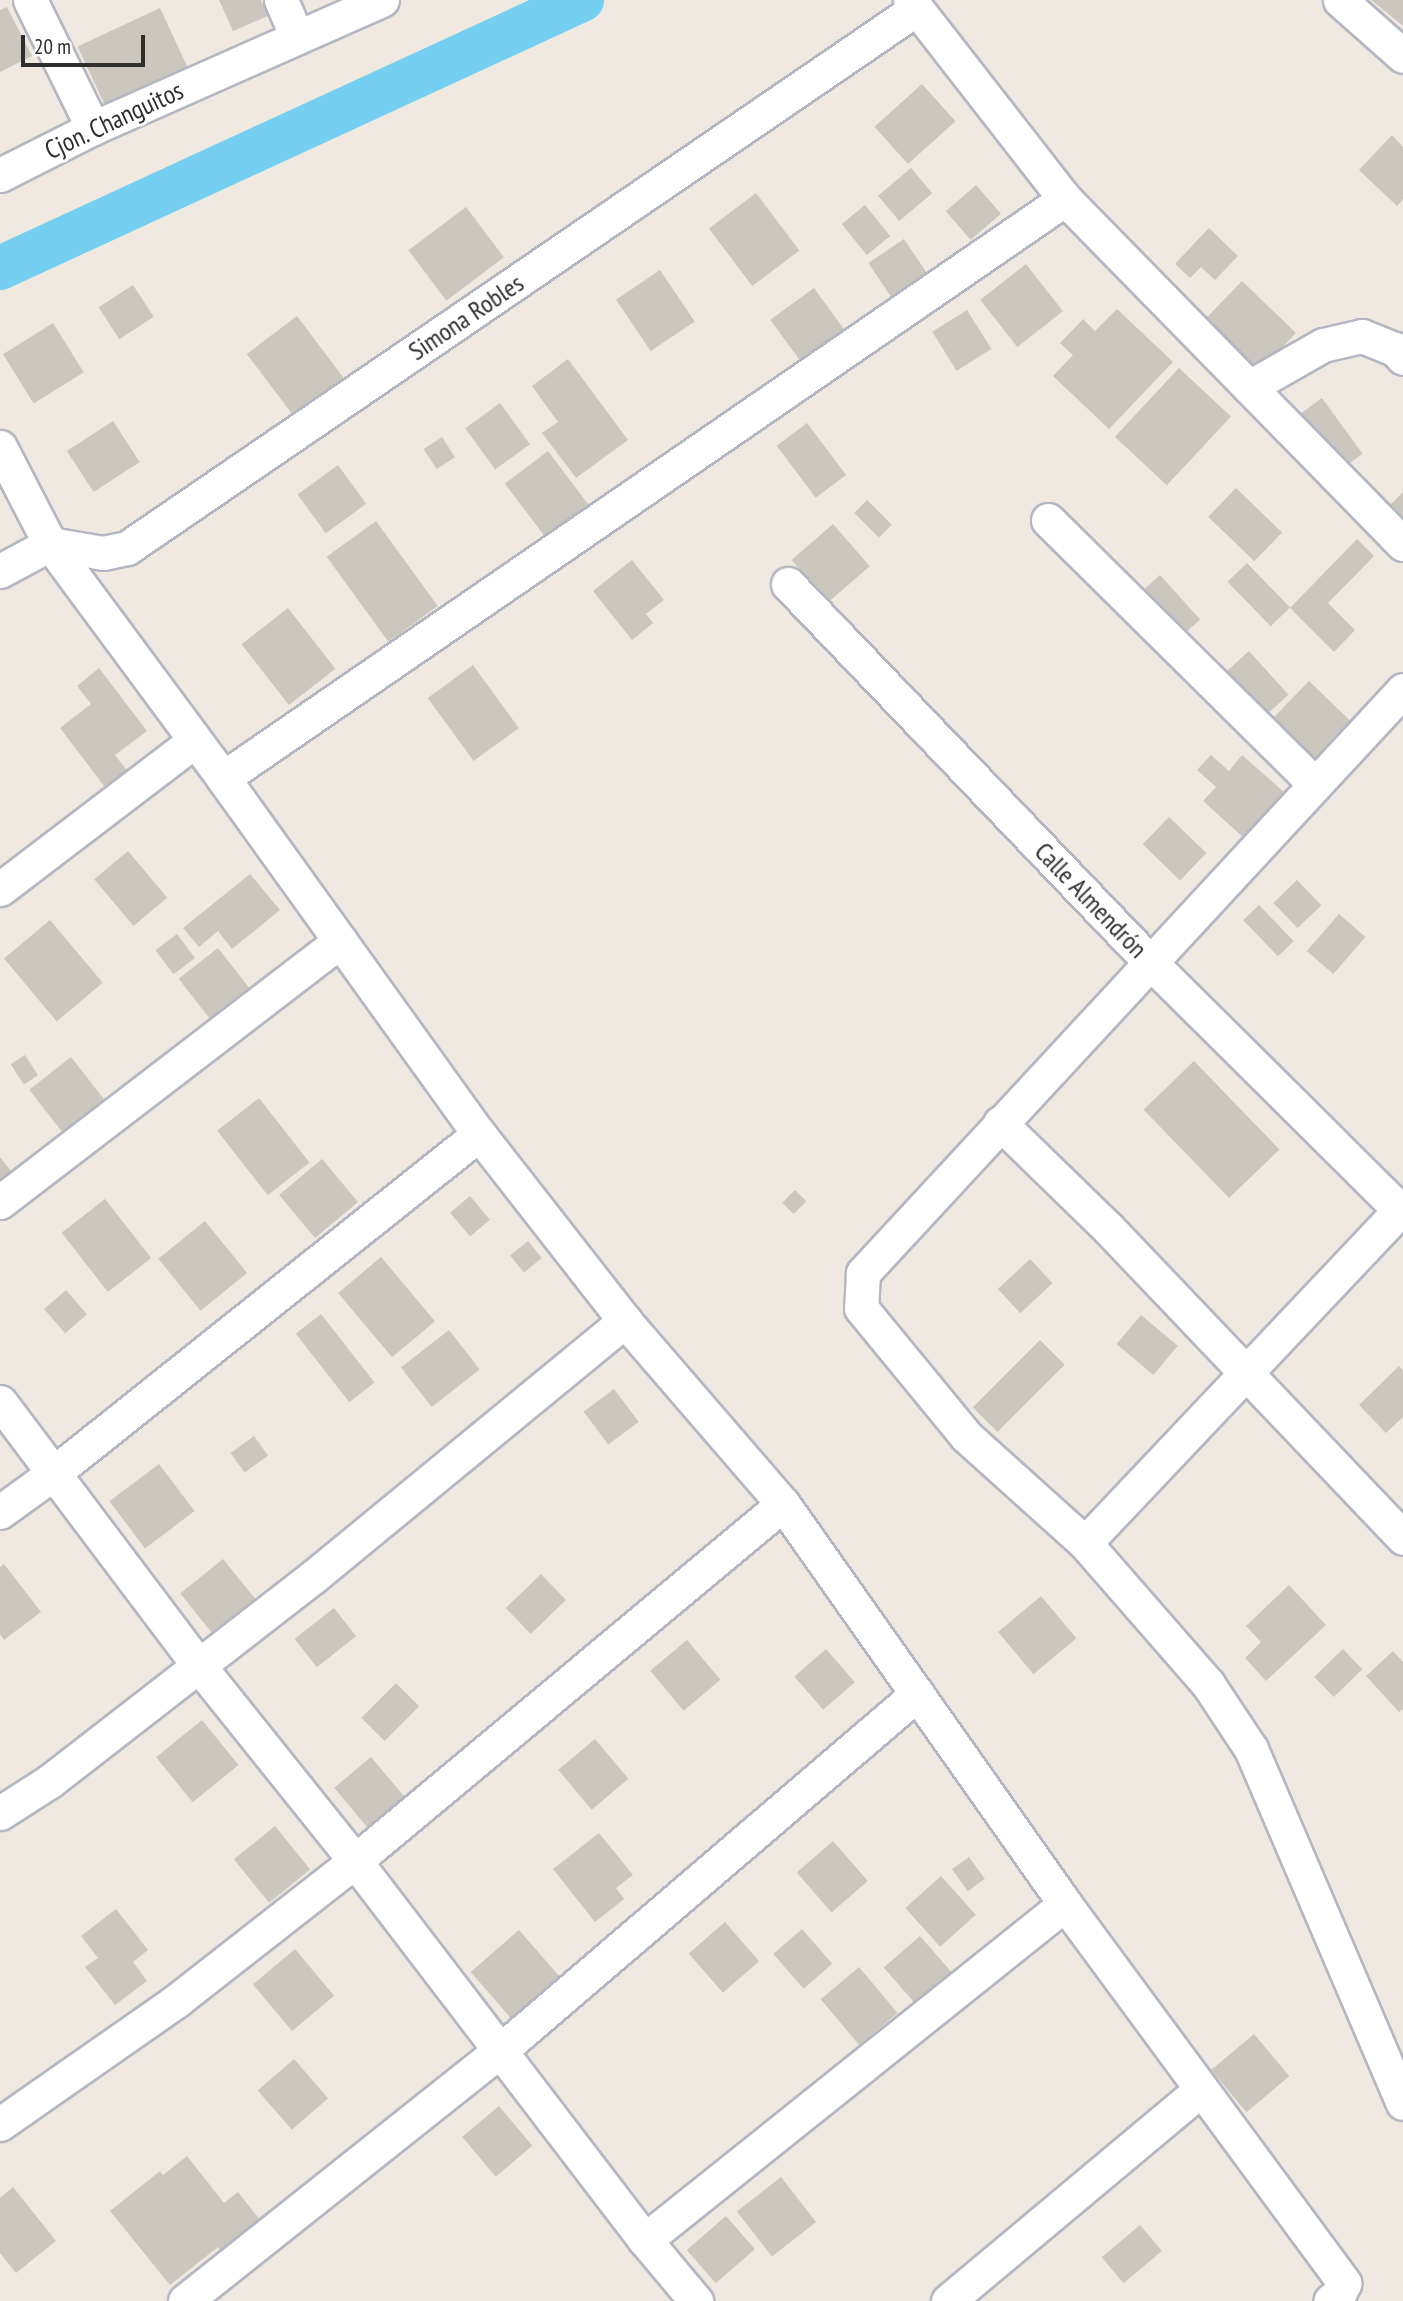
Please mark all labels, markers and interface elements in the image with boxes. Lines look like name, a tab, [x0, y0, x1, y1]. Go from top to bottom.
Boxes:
scale bar	[24, 21, 149, 65]
text: 20 m	[34, 33, 71, 60]
street label: Cjon. Changuitos	[39, 74, 189, 166]
street label: Simona Robles	[403, 267, 529, 367]
street label: Calle Almendrón	[1028, 836, 1154, 964]

